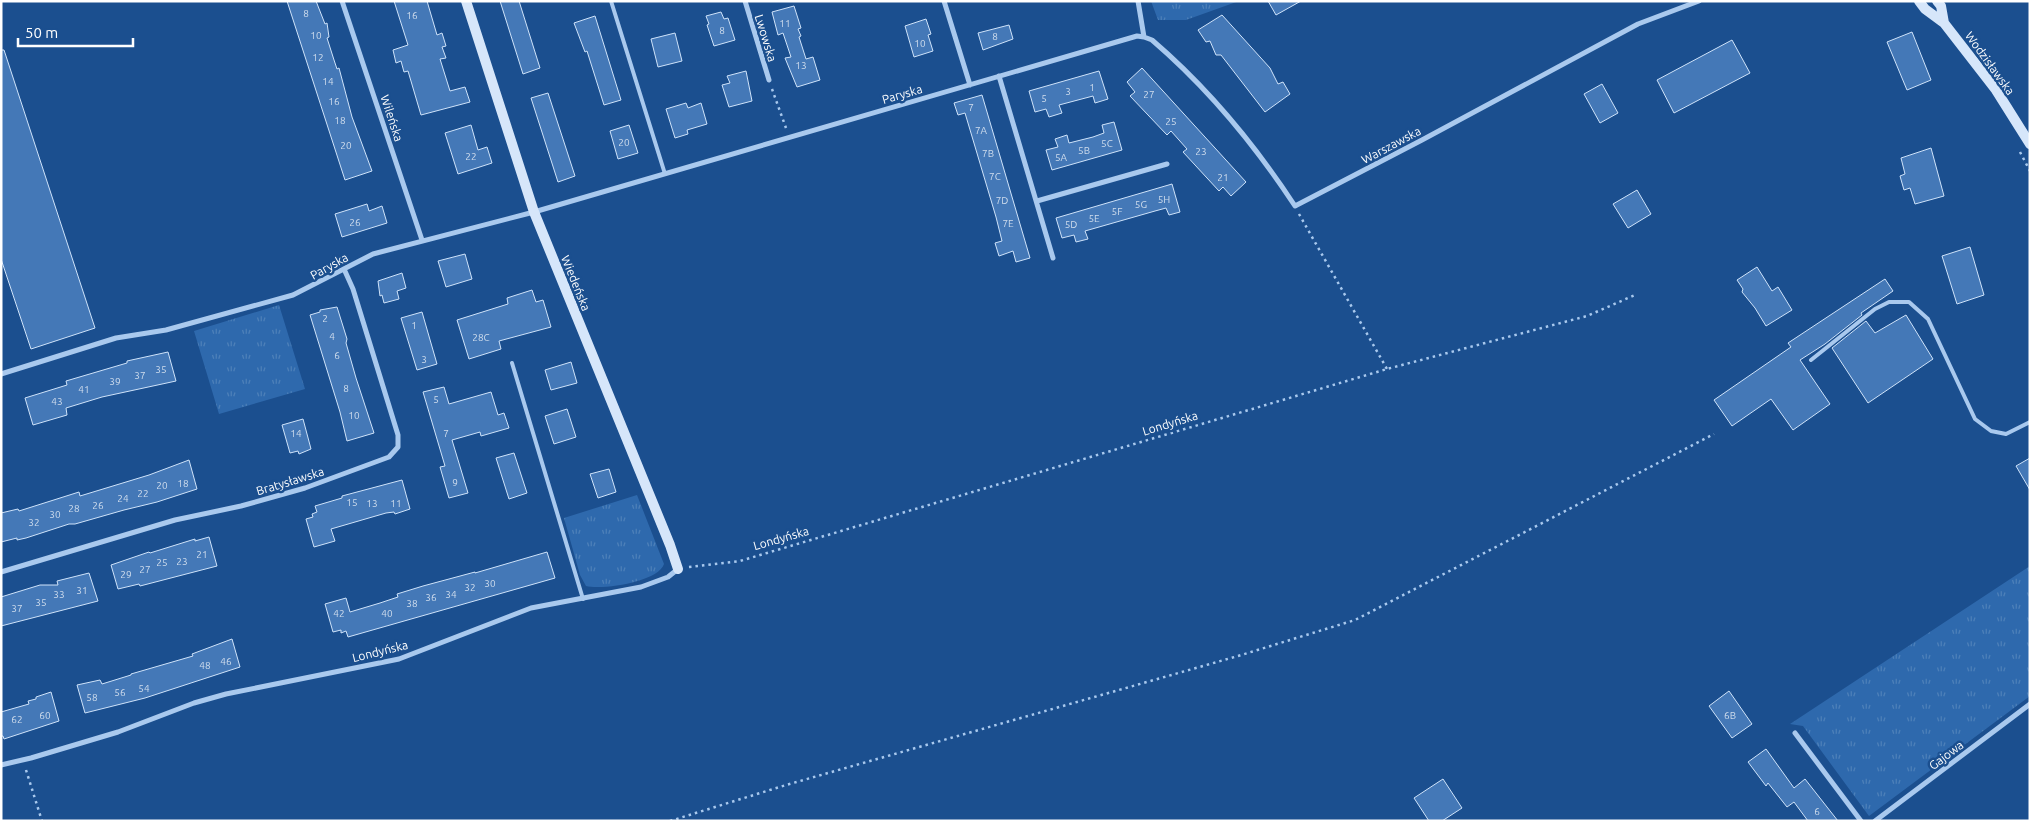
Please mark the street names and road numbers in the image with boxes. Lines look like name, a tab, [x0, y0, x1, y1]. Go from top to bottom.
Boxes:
street label: Lwowska	[753, 13, 779, 63]
street label: Wodzisławska	[1963, 29, 2017, 97]
street label: Paryska	[880, 82, 924, 106]
street label: Wileńska	[378, 93, 406, 143]
street label: Warszawska	[1359, 124, 1423, 166]
street label: Paryska	[308, 250, 350, 282]
street label: Wiedeńska	[559, 253, 593, 313]
street label: Londyńska	[1141, 408, 1199, 438]
street label: Bratysławska	[255, 465, 325, 497]
street label: Londyńska	[752, 524, 810, 552]
street label: Londyńska	[351, 638, 409, 664]
street label: Gajowa	[1926, 738, 1966, 772]

